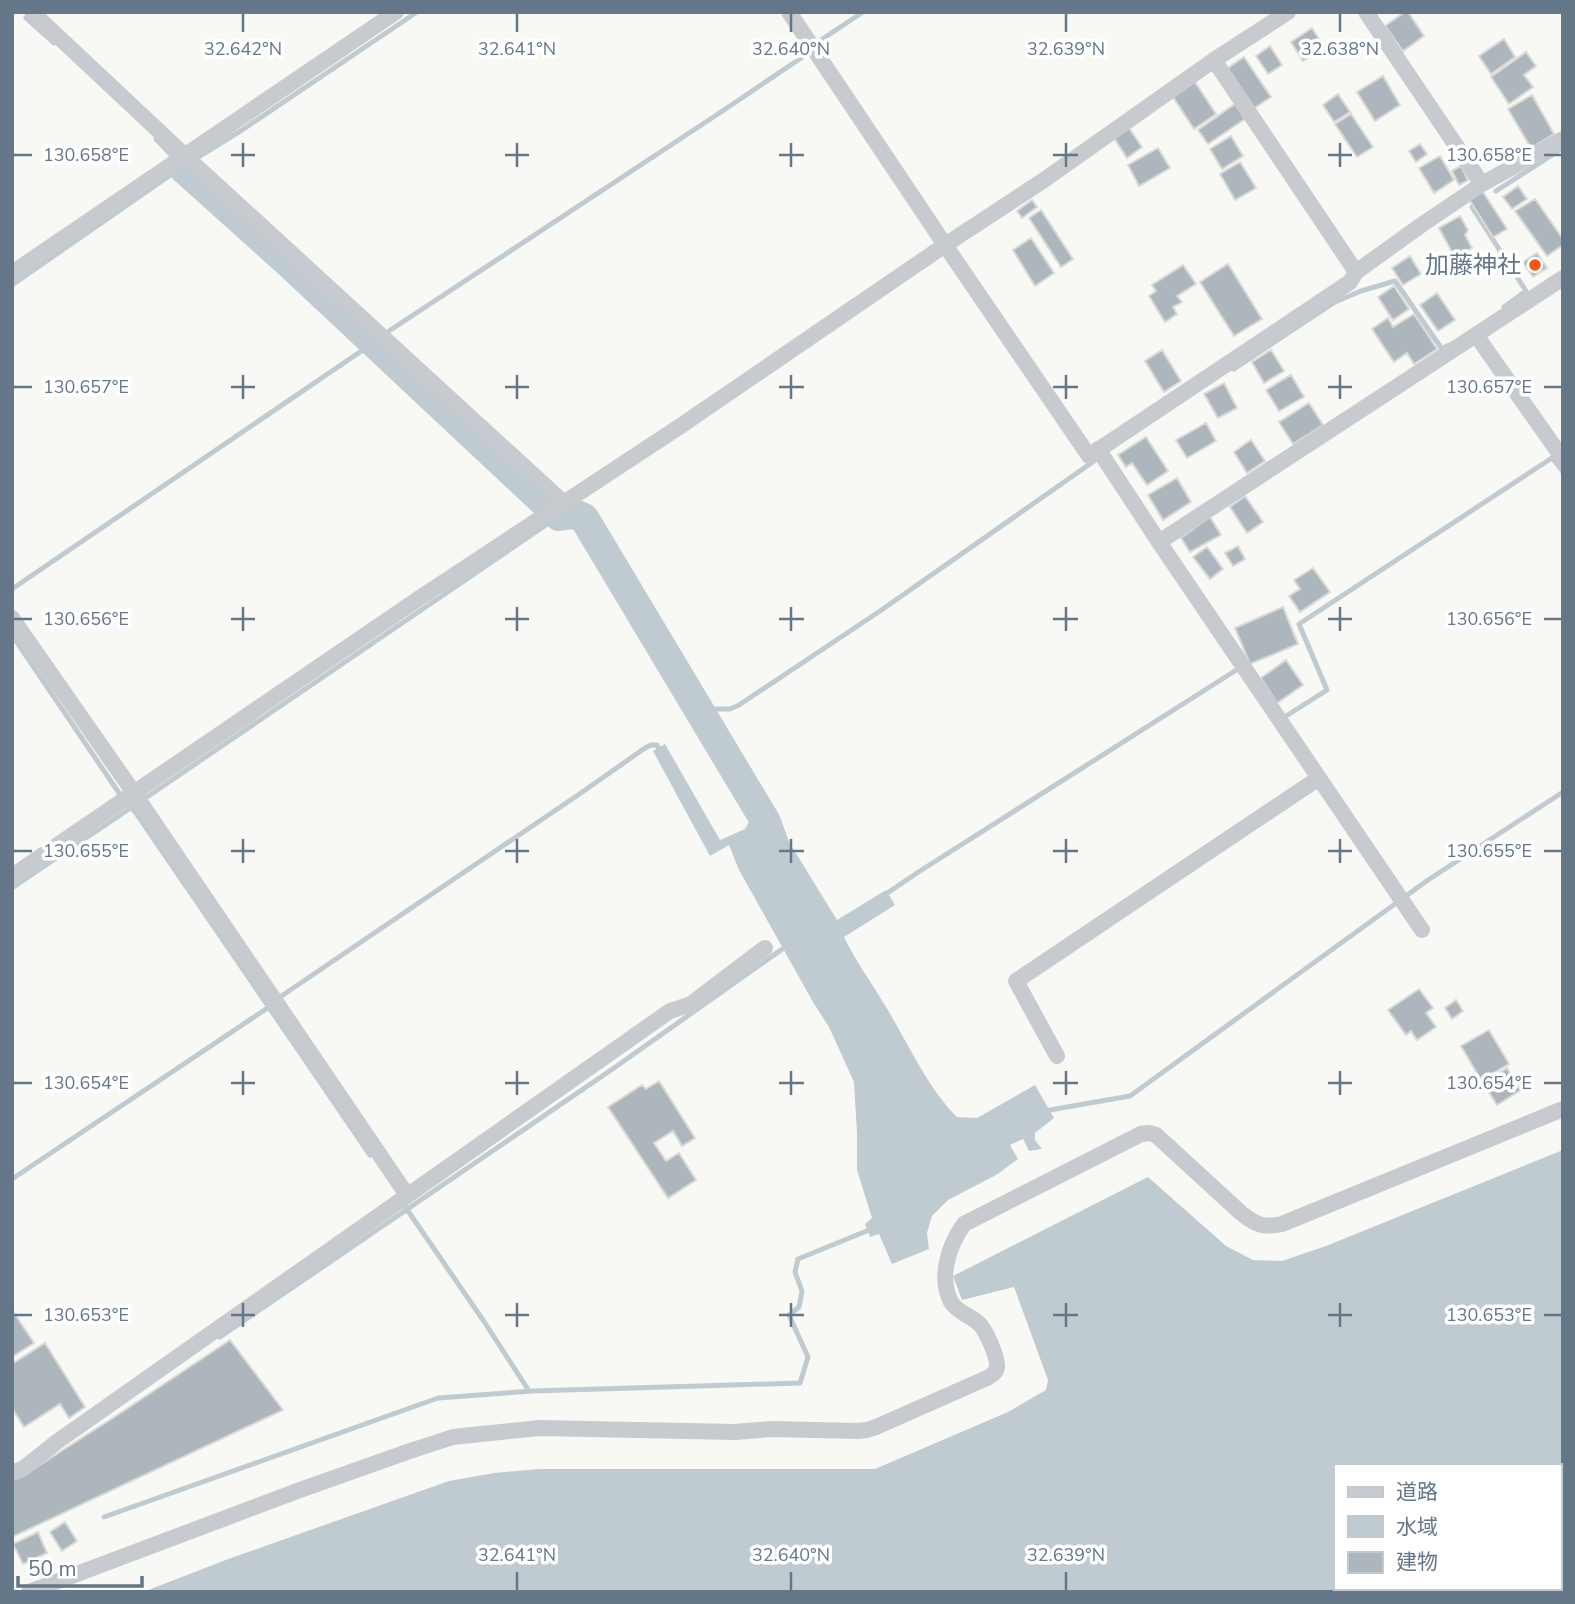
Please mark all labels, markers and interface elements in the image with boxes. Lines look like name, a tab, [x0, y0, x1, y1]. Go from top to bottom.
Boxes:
text: 32.642°N	[204, 37, 282, 61]
text: 32.641°N	[478, 37, 556, 61]
text: 32.640°N	[752, 37, 830, 61]
text: 32.639°N	[1027, 37, 1105, 61]
text: 32.638°N	[1301, 37, 1379, 61]
text: 130.658°E	[43, 143, 129, 167]
text: 130.658°E	[1446, 143, 1532, 167]
place label: 加藤神社	[1425, 249, 1521, 281]
marker: 加藤神社	[1527, 257, 1543, 273]
text: 130.657°E	[43, 375, 129, 399]
text: 130.657°E	[1446, 375, 1532, 399]
text: 130.656°E	[43, 607, 129, 631]
text: 130.656°E	[1446, 607, 1532, 631]
text: 130.655°E	[43, 839, 129, 863]
text: 130.655°E	[1446, 839, 1532, 863]
text: 130.654°E	[43, 1071, 129, 1095]
text: 130.654°E	[1446, 1071, 1532, 1095]
text: 130.653°E	[43, 1303, 129, 1327]
text: 130.653°E	[1446, 1303, 1532, 1327]
legend	[1334, 1464, 1561, 1590]
text: 道路	[1396, 1478, 1438, 1506]
text: 水域	[1396, 1513, 1438, 1541]
text: 32.641°N	[478, 1543, 556, 1567]
text: 32.640°N	[752, 1543, 830, 1567]
text: 32.639°N	[1027, 1543, 1105, 1567]
scale bar	[18, 1544, 142, 1588]
text: 建物	[1396, 1548, 1438, 1576]
text: 50 m	[28, 1555, 77, 1583]

